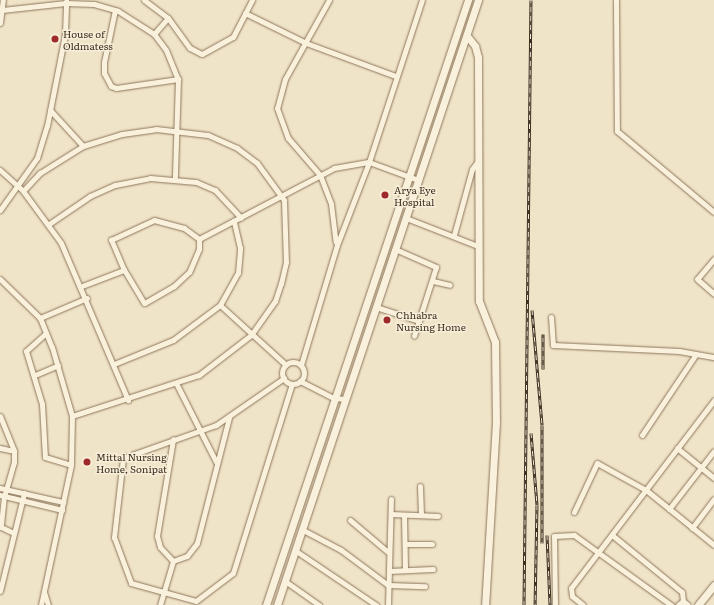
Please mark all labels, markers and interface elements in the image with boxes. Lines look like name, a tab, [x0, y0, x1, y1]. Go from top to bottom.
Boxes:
place label: House of Oldmatess	[63, 27, 113, 50]
marker: House of Oldmatess	[50, 34, 60, 44]
place label: Arya Eye Hospital	[394, 183, 436, 206]
marker: Arya Eye Hospital	[379, 189, 391, 201]
place label: Chhabra Nursing Home	[396, 308, 466, 332]
marker: Chhabra Nursing Home	[381, 314, 393, 326]
place label: Mittal Nursing Home, Sonipat	[96, 450, 167, 474]
marker: Mittal Nursing Home, Sonipat	[81, 456, 93, 468]

